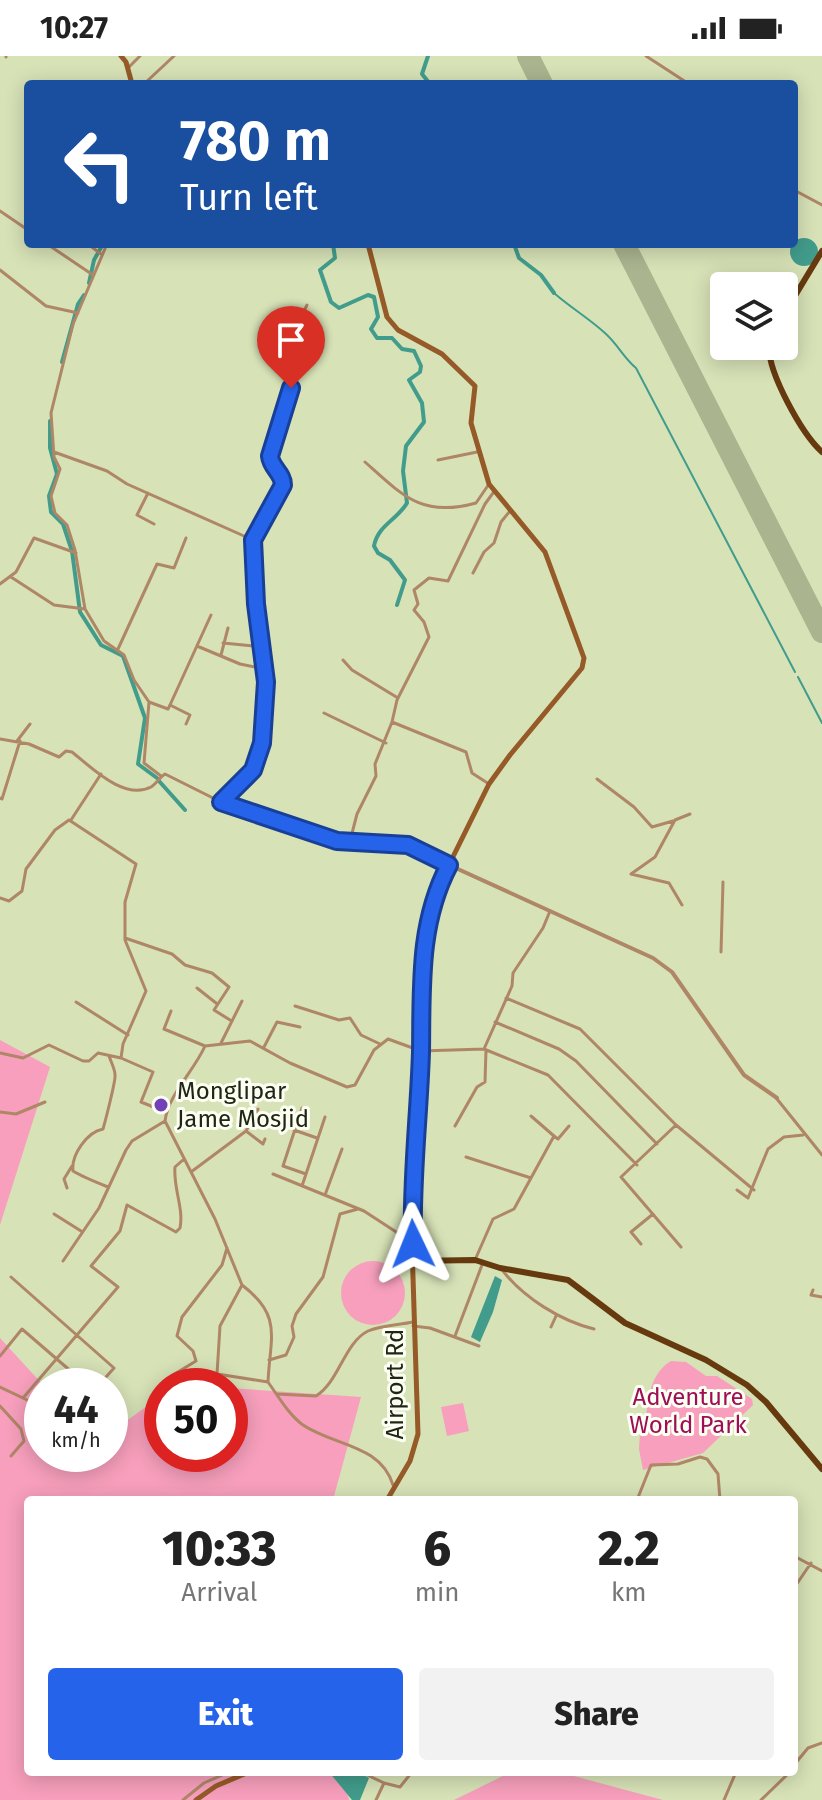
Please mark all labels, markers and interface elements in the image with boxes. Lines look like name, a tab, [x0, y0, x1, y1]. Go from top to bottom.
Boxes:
text: 10:27	[40, 10, 108, 46]
text: 780 m	[180, 108, 331, 175]
icon: left	[48, 112, 152, 216]
text: Turn left	[180, 176, 318, 220]
map controls	[710, 272, 798, 360]
button: layers	[710, 272, 798, 360]
pin	[257, 306, 325, 388]
icon: arrive	[269, 318, 313, 362]
place label: Monglipar Jame Mosjid	[177, 1077, 309, 1133]
marker: Monglipar Jame Mosjid	[152, 1096, 170, 1114]
position arrow	[371, 1202, 455, 1286]
street label: Airport Rd	[381, 1329, 409, 1439]
speed limit sign: 50	[144, 1368, 248, 1472]
park label: Adventure World Park	[629, 1383, 748, 1439]
text: 44	[53, 1386, 99, 1434]
text: km/h	[51, 1428, 101, 1452]
text: 10:33	[162, 1520, 276, 1578]
text: 6	[423, 1520, 451, 1578]
text: 2.2	[598, 1520, 660, 1578]
text: Arrival	[181, 1577, 257, 1608]
text: min	[415, 1577, 460, 1608]
text: km	[611, 1577, 647, 1608]
button: Exit	[48, 1668, 403, 1760]
button: Share	[419, 1668, 774, 1760]

